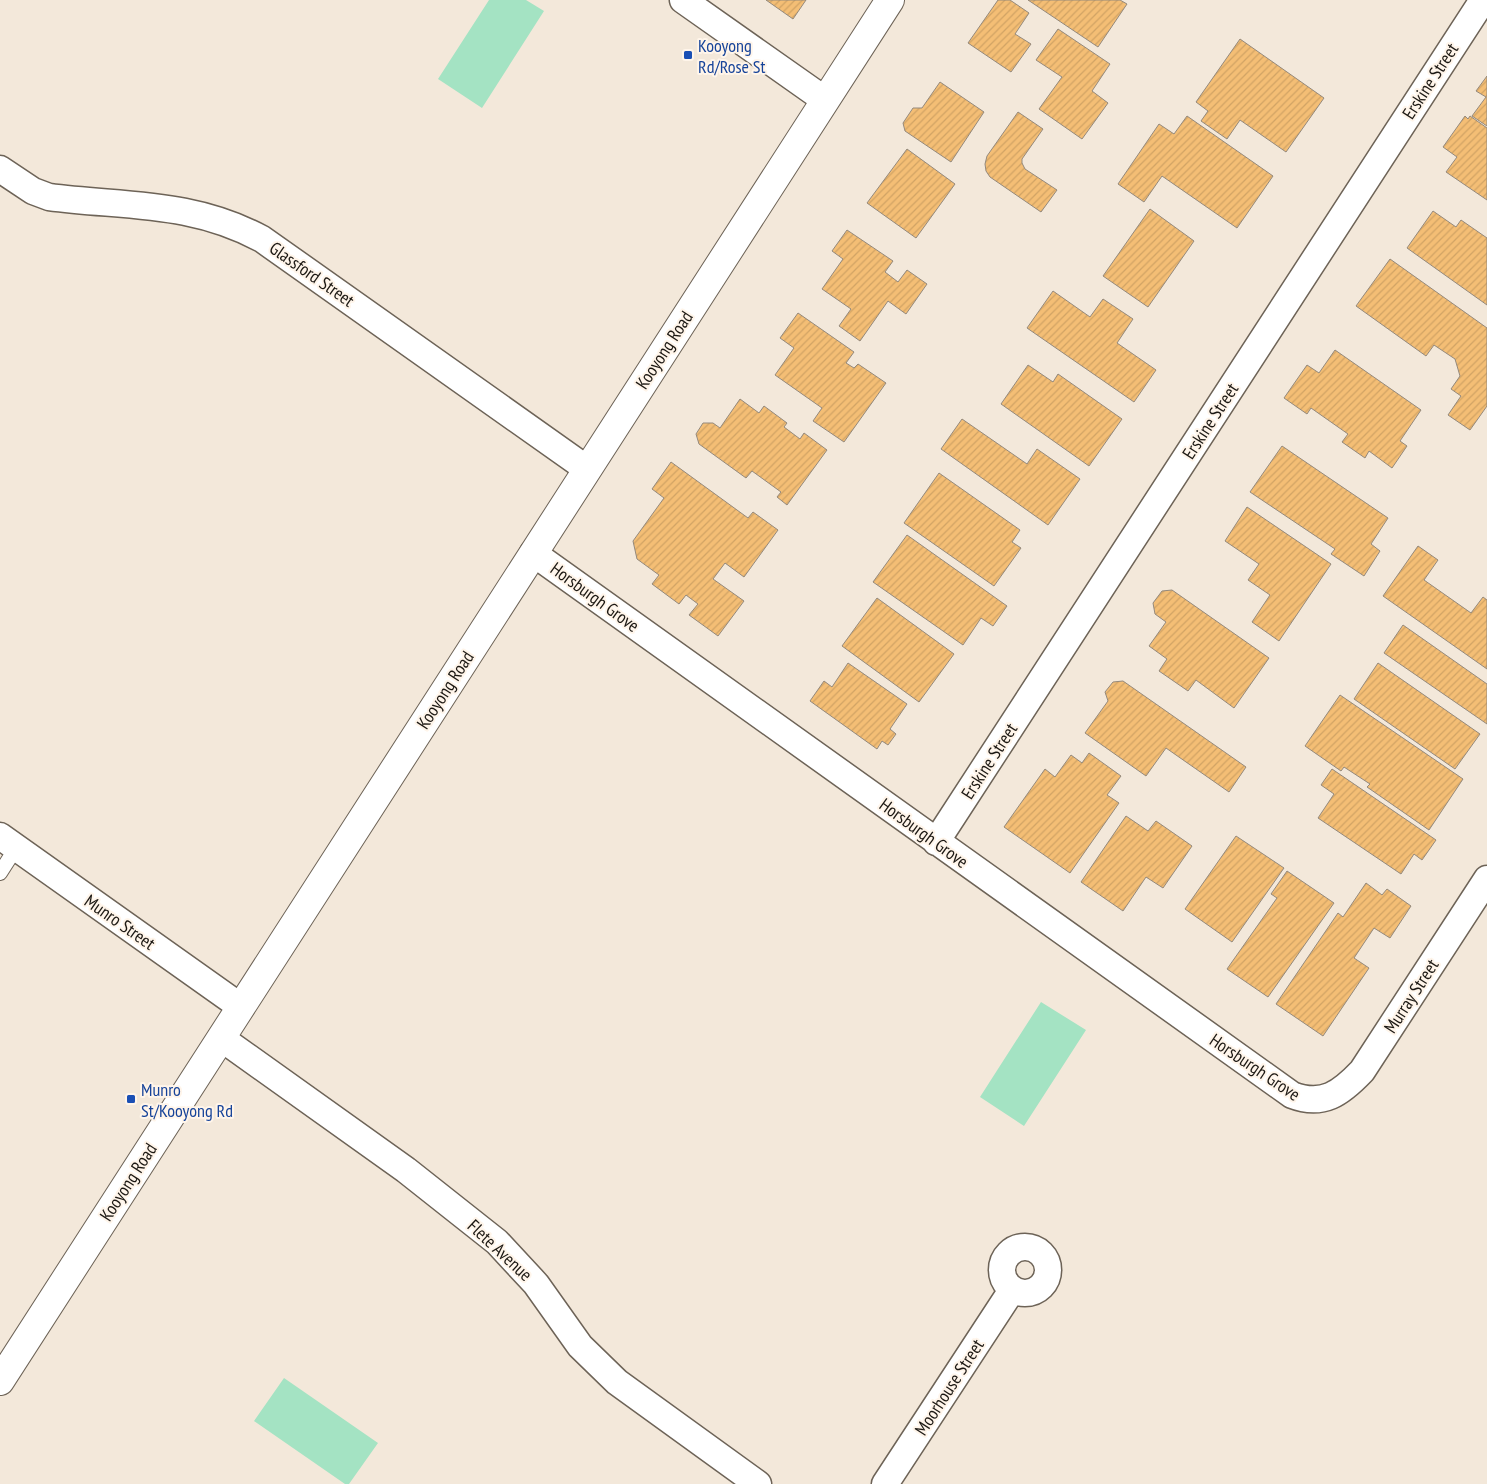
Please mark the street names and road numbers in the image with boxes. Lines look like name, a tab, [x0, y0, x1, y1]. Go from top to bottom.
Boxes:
street label: Erskine Street	[1397, 39, 1463, 123]
street label: Glassford Street	[265, 236, 359, 312]
street label: Kooyong Road	[630, 307, 698, 393]
street label: Erskine Street	[1177, 379, 1243, 463]
street label: Horsburgh Grove	[546, 557, 644, 637]
street label: Kooyong Road	[411, 647, 479, 733]
street label: Erskine Street	[956, 719, 1022, 803]
street label: Horsburgh Grove	[875, 793, 973, 873]
street label: Munro Street	[80, 889, 160, 955]
street label: Murray Street	[1379, 955, 1443, 1037]
street label: Horsburgh Grove	[1205, 1028, 1305, 1106]
street label: Kooyong Road	[94, 1139, 162, 1225]
street label: Flete Avenue	[463, 1214, 537, 1286]
street label: Moorhouse Street	[909, 1335, 989, 1439]

